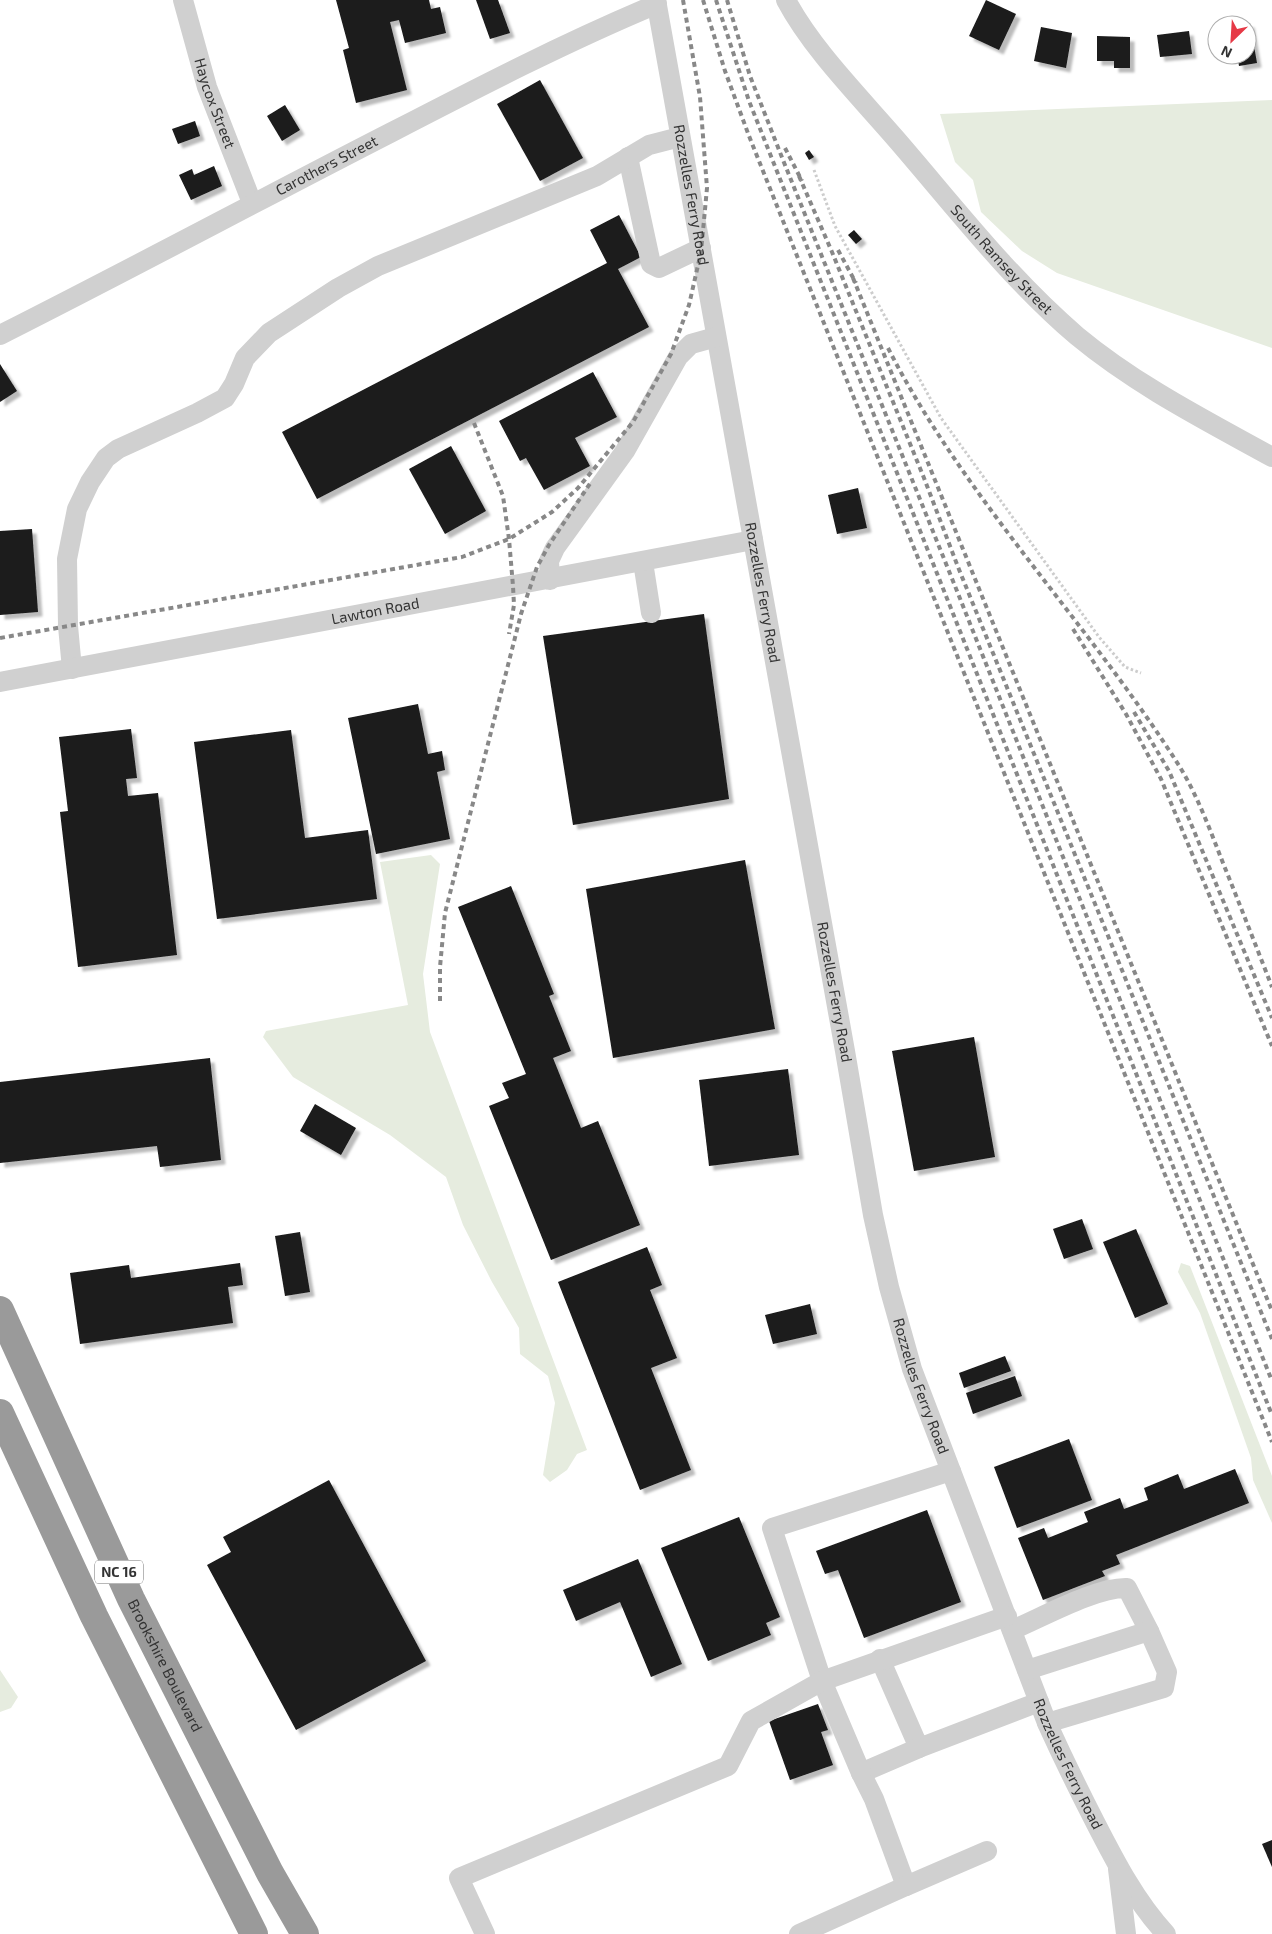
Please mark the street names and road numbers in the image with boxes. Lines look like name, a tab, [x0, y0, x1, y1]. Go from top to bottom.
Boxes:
street label: Haycox Street	[191, 56, 240, 151]
street label: Rozzelles Ferry Road	[671, 123, 714, 266]
street label: Carothers Street	[272, 131, 381, 199]
street label: South Ramsey Street	[948, 201, 1057, 318]
street label: Rozzelles Ferry Road	[742, 521, 785, 664]
street label: Lawton Road	[330, 593, 421, 627]
street label: Rozzelles Ferry Road	[814, 920, 857, 1064]
street label: Rozzelles Ferry Road	[890, 1316, 953, 1456]
road number: NC 16	[95, 1560, 143, 1584]
street label: Brookshire Boulevard	[124, 1596, 207, 1735]
street label: Rozzelles Ferry Road	[1031, 1696, 1107, 1832]

